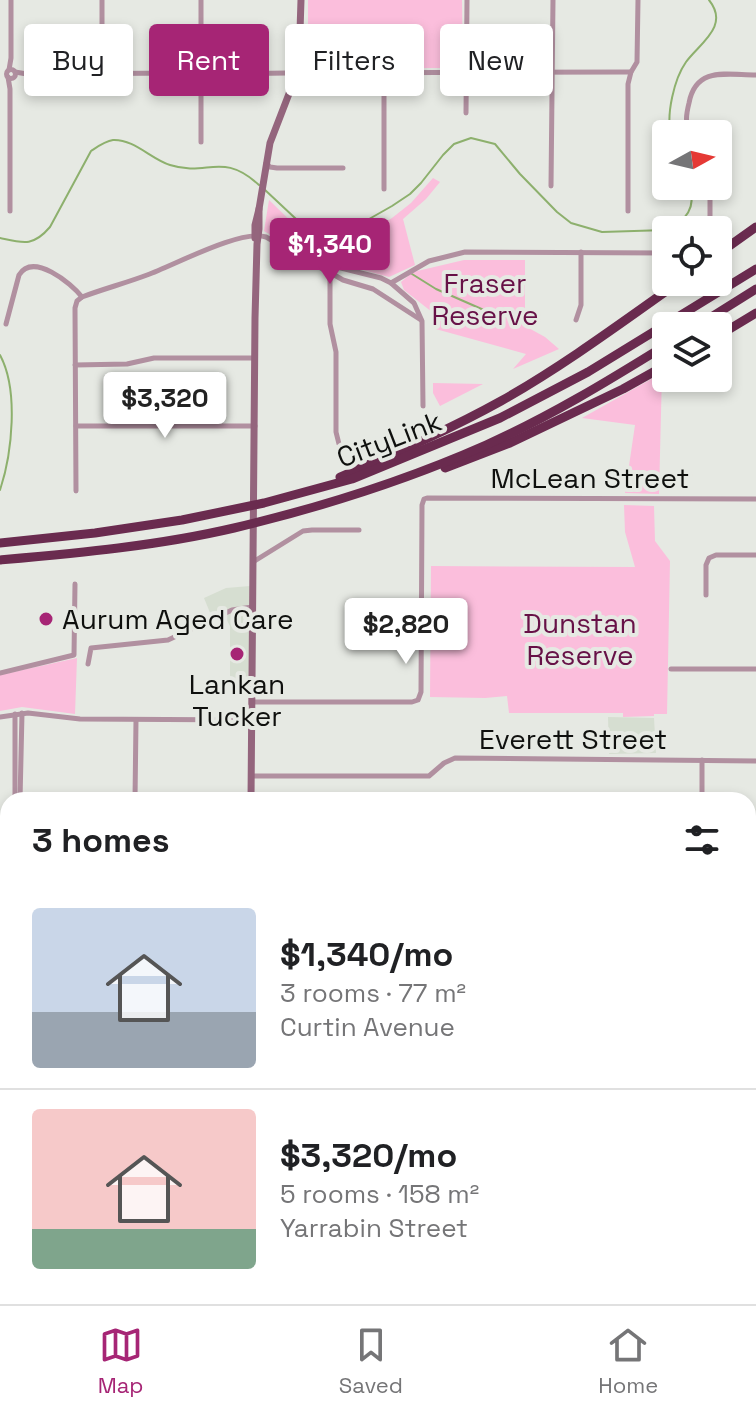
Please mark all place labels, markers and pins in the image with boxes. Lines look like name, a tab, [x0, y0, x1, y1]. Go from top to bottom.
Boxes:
pin: $1,340	[265, 218, 395, 286]
pin: $3,320	[100, 372, 230, 440]
pin: $2,820	[341, 598, 471, 666]
place label: Aurum Aged Care	[62, 601, 294, 637]
marker: Aurum Aged Care	[37, 610, 55, 628]
marker: Lankan Tucker	[228, 645, 246, 663]
place label: Lankan Tucker	[189, 666, 285, 734]

